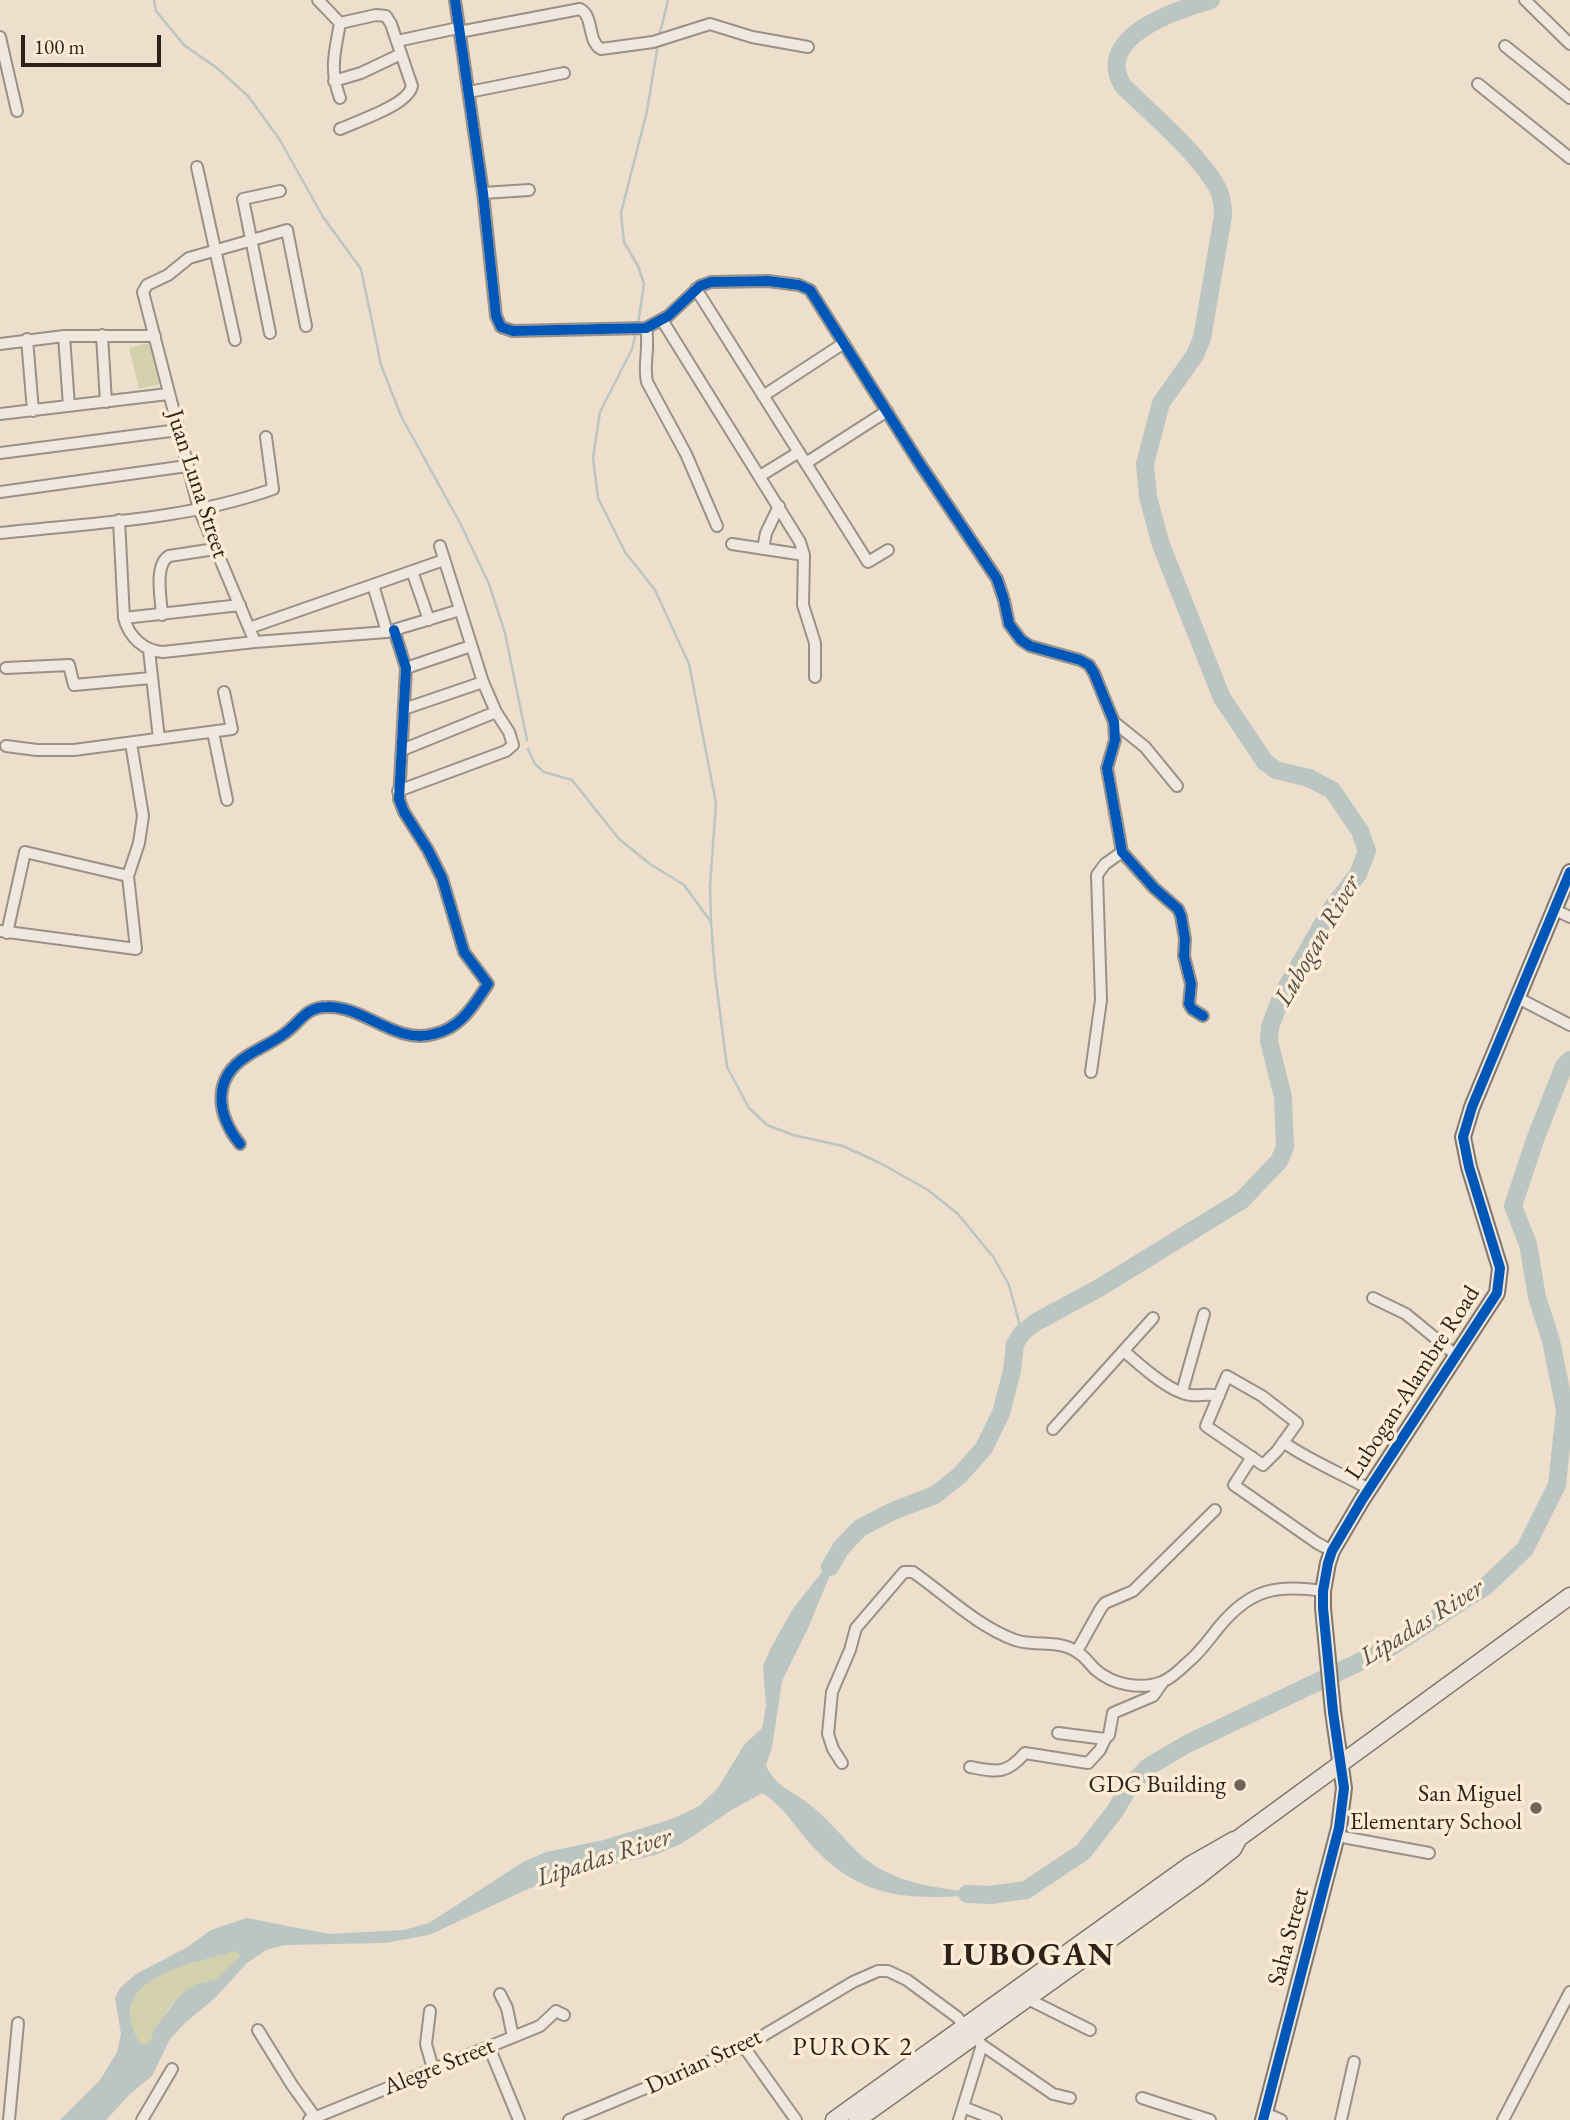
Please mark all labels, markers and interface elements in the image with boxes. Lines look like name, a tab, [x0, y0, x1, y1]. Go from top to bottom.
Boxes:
scale bar	[24, 21, 164, 65]
text: 100 m	[34, 33, 85, 60]
street label: Juan Luna Street	[159, 406, 235, 562]
water label: Lubogan River	[1268, 870, 1368, 1012]
street label: Lubogan-Alambre Road	[1340, 1281, 1486, 1485]
water label: Lipadas River	[1354, 1573, 1490, 1673]
place label: GDG Building	[1089, 1771, 1226, 1799]
marker: GDG Building	[1232, 1777, 1248, 1793]
place label: San Miguel Elementary School	[1350, 1780, 1522, 1836]
marker: San Miguel Elementary School	[1528, 1800, 1544, 1816]
water label: Lipadas River	[533, 1822, 675, 1894]
street label: Saha Street	[1262, 1885, 1316, 1989]
district label: LUBOGAN	[943, 1937, 1115, 1975]
street label: Durian Street	[642, 2023, 766, 2101]
street label: Alegre Street	[379, 2032, 499, 2102]
district label: PUROK 2	[793, 2032, 913, 2064]

